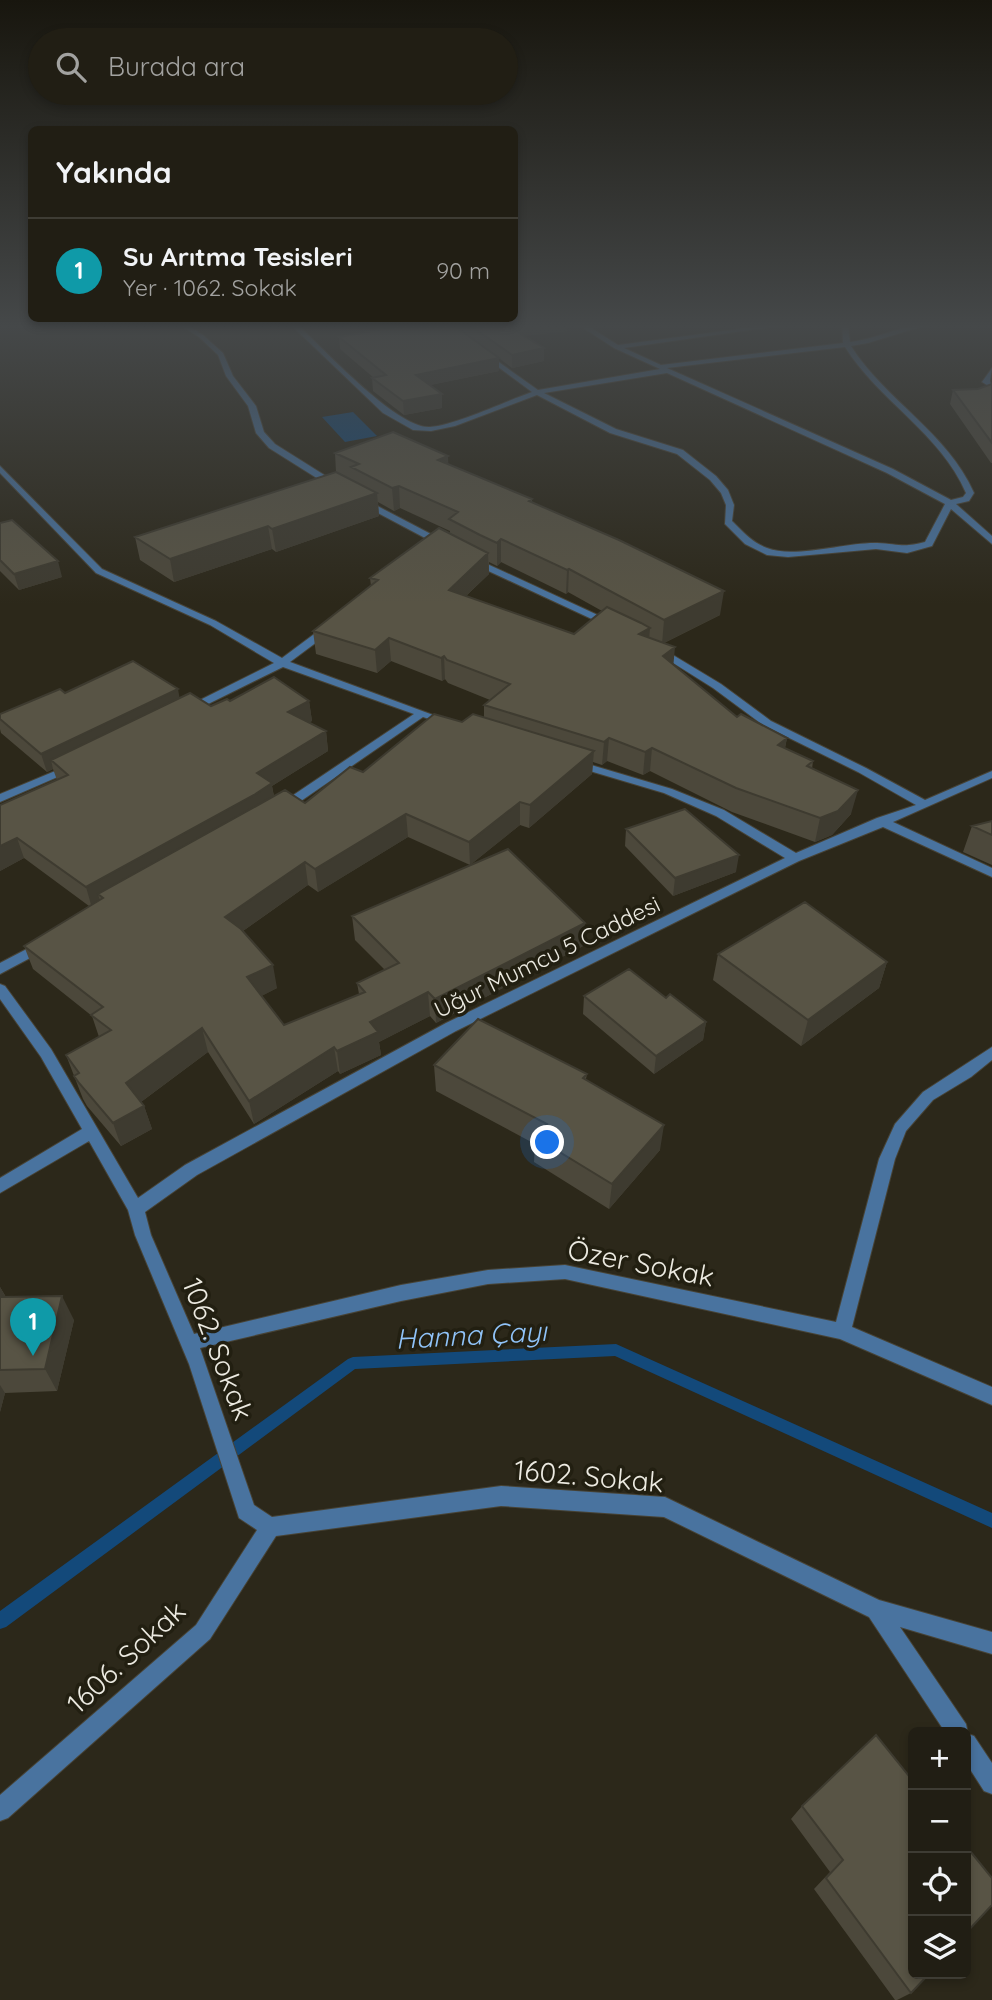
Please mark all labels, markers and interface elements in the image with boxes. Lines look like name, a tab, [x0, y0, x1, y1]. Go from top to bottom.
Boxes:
search box	[28, 28, 518, 105]
icon: search	[52, 48, 90, 86]
text: Burada ara	[108, 50, 245, 83]
text: Yakında	[56, 153, 171, 191]
text: Su Arıtma Tesisleri	[123, 240, 353, 273]
text: 1	[75, 256, 83, 285]
text: 90 m	[436, 256, 490, 285]
text: Yer · 1062. Sokak	[123, 273, 297, 302]
street label: Uğur Mumcu 5 Caddesi	[429, 889, 664, 1024]
your location	[530, 1125, 564, 1159]
street label: Özer Sokak	[565, 1231, 717, 1294]
street label: 1062. Sokak	[175, 1273, 262, 1425]
pin: 1	[10, 1298, 56, 1356]
water label: Hanna Çayı	[395, 1313, 549, 1356]
street label: 1602. Sokak	[513, 1452, 665, 1499]
street label: 1606. Sokak	[59, 1593, 192, 1720]
map controls	[908, 1727, 971, 1979]
button: +	[908, 1727, 971, 1790]
button: −	[908, 1790, 971, 1853]
button: locate	[908, 1853, 971, 1916]
button: layers	[908, 1916, 971, 1979]

